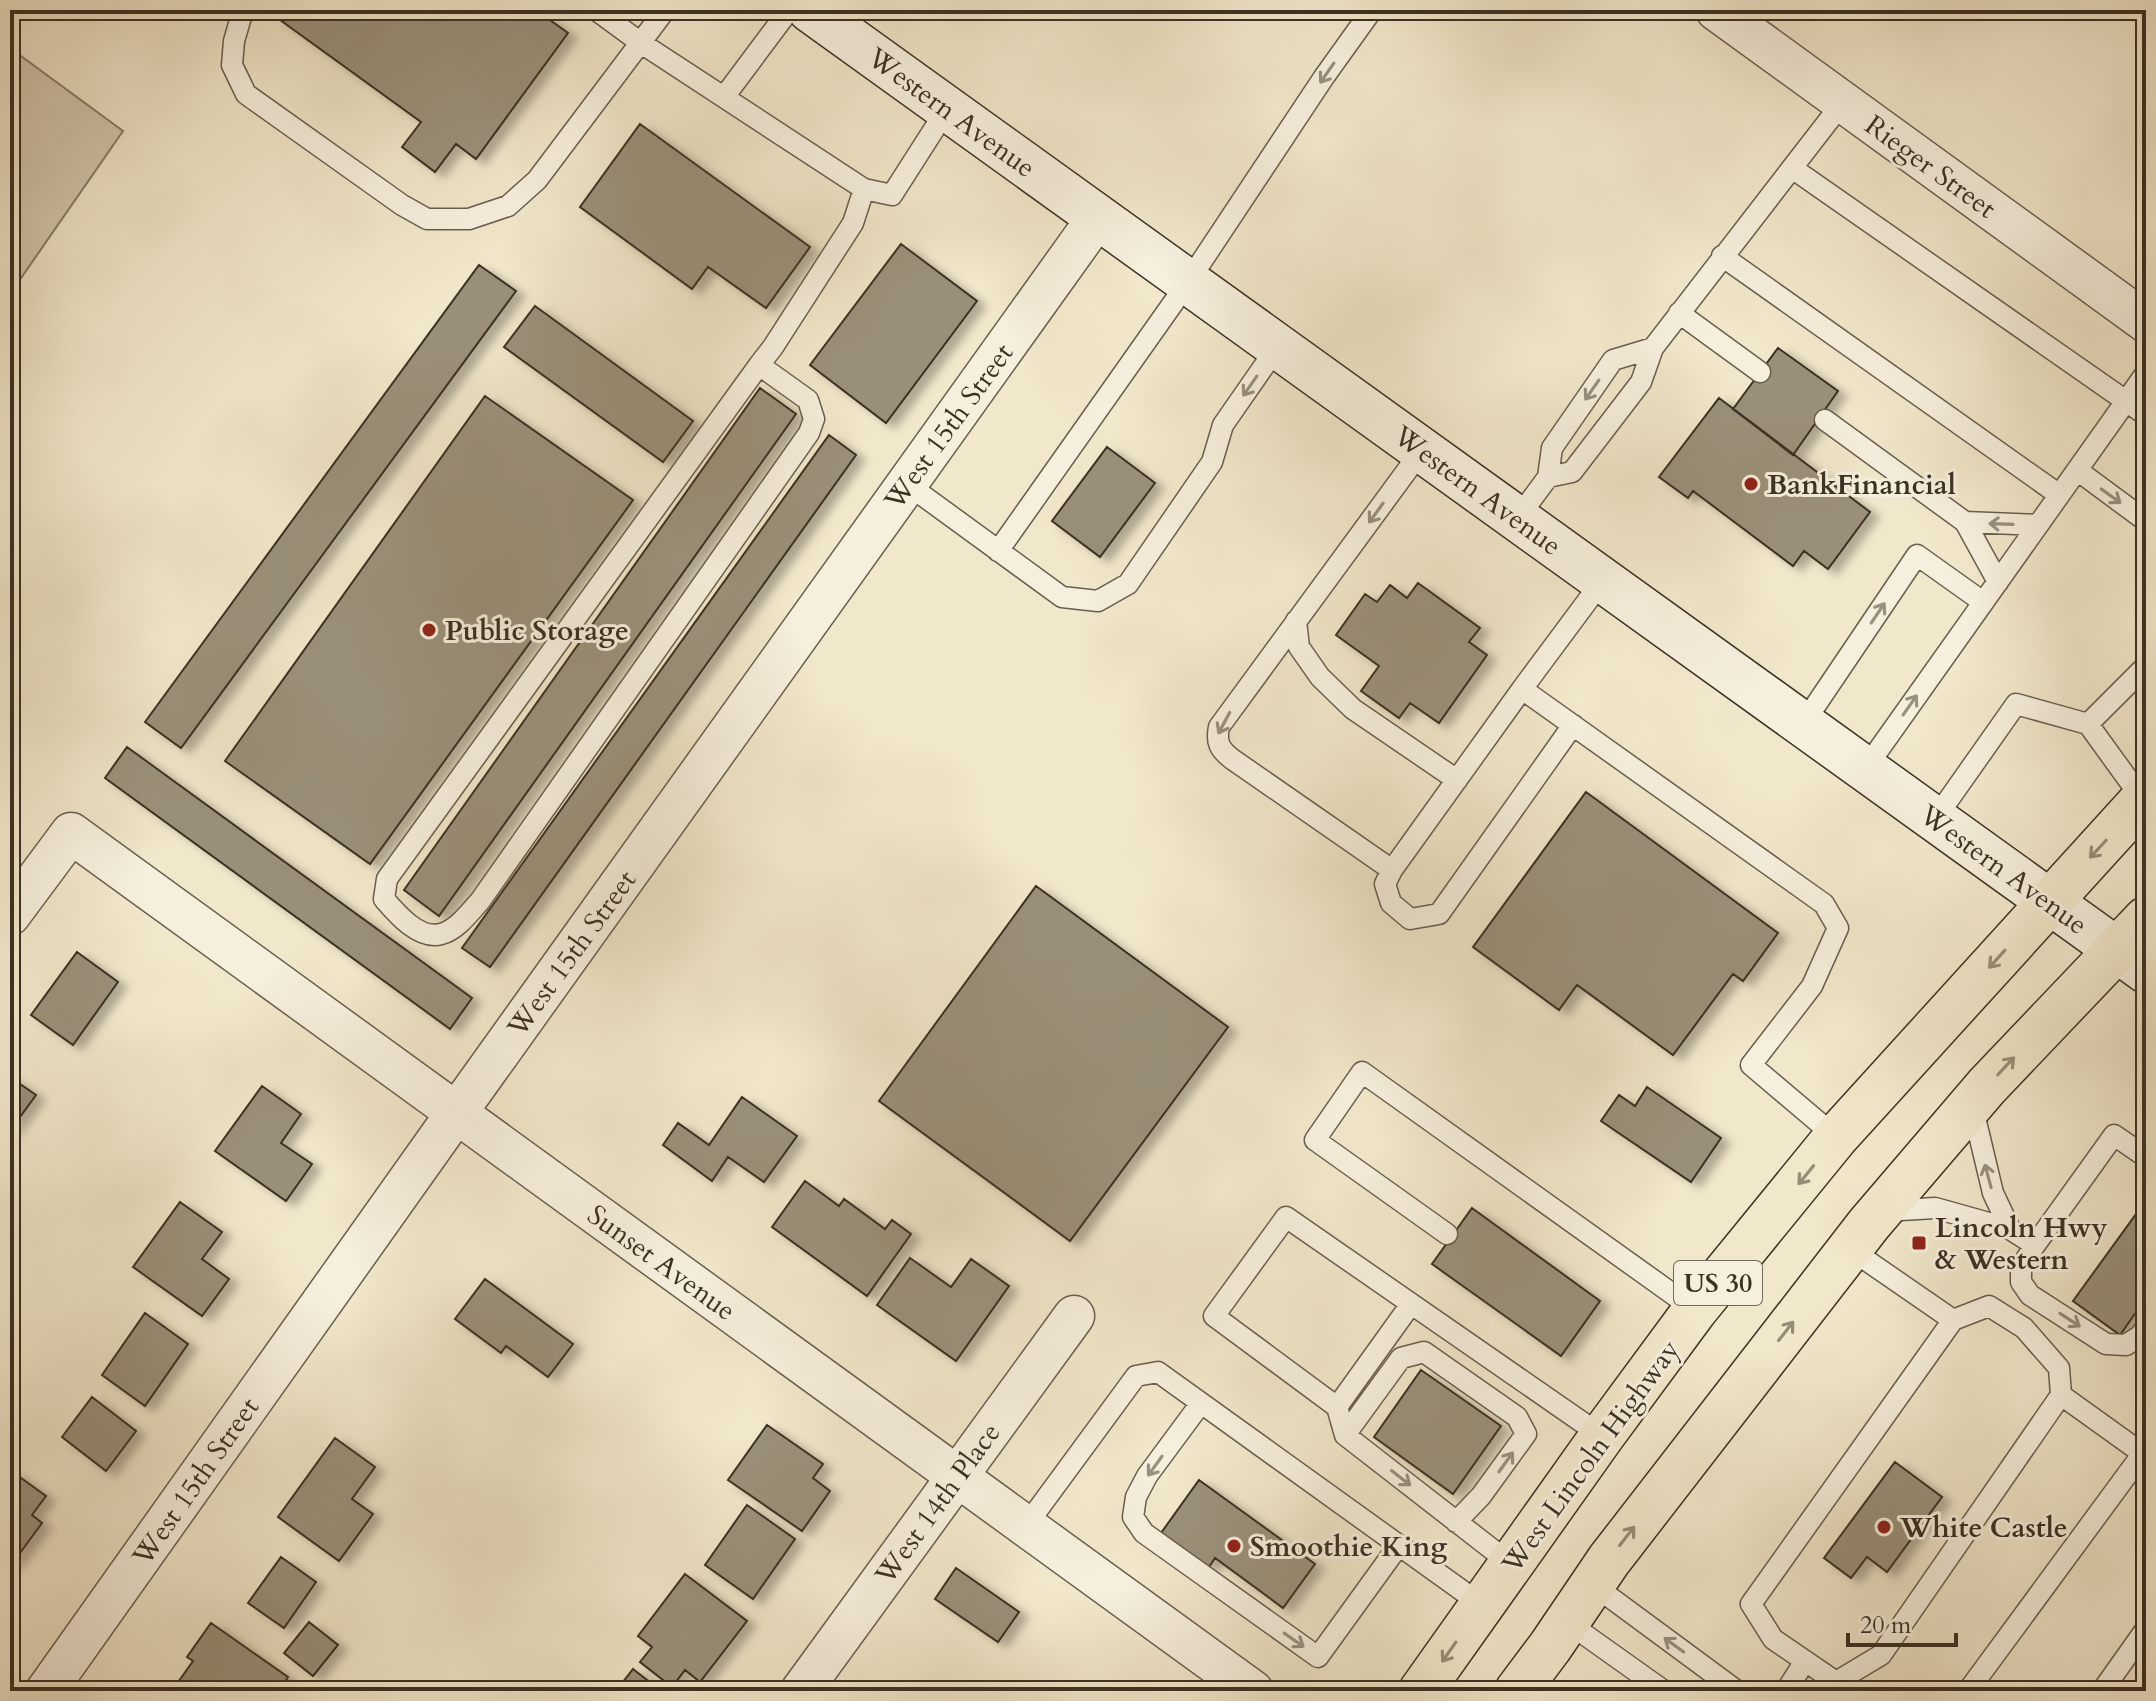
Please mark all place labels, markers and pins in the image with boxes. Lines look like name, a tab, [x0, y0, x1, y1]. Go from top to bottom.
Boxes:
place label: BankFinancial	[1767, 466, 1956, 504]
marker: BankFinancial	[1742, 475, 1760, 493]
place label: Public Storage	[445, 612, 629, 650]
marker: Public Storage	[420, 621, 438, 639]
place label: Lincoln Hwy & Western	[1935, 1209, 2107, 1279]
marker: Lincoln Hwy & Western	[1910, 1234, 1928, 1252]
place label: White Castle	[1899, 1509, 2068, 1547]
marker: White Castle	[1875, 1518, 1893, 1536]
place label: Smoothie King	[1250, 1528, 1448, 1566]
marker: Smoothie King	[1225, 1537, 1243, 1555]

